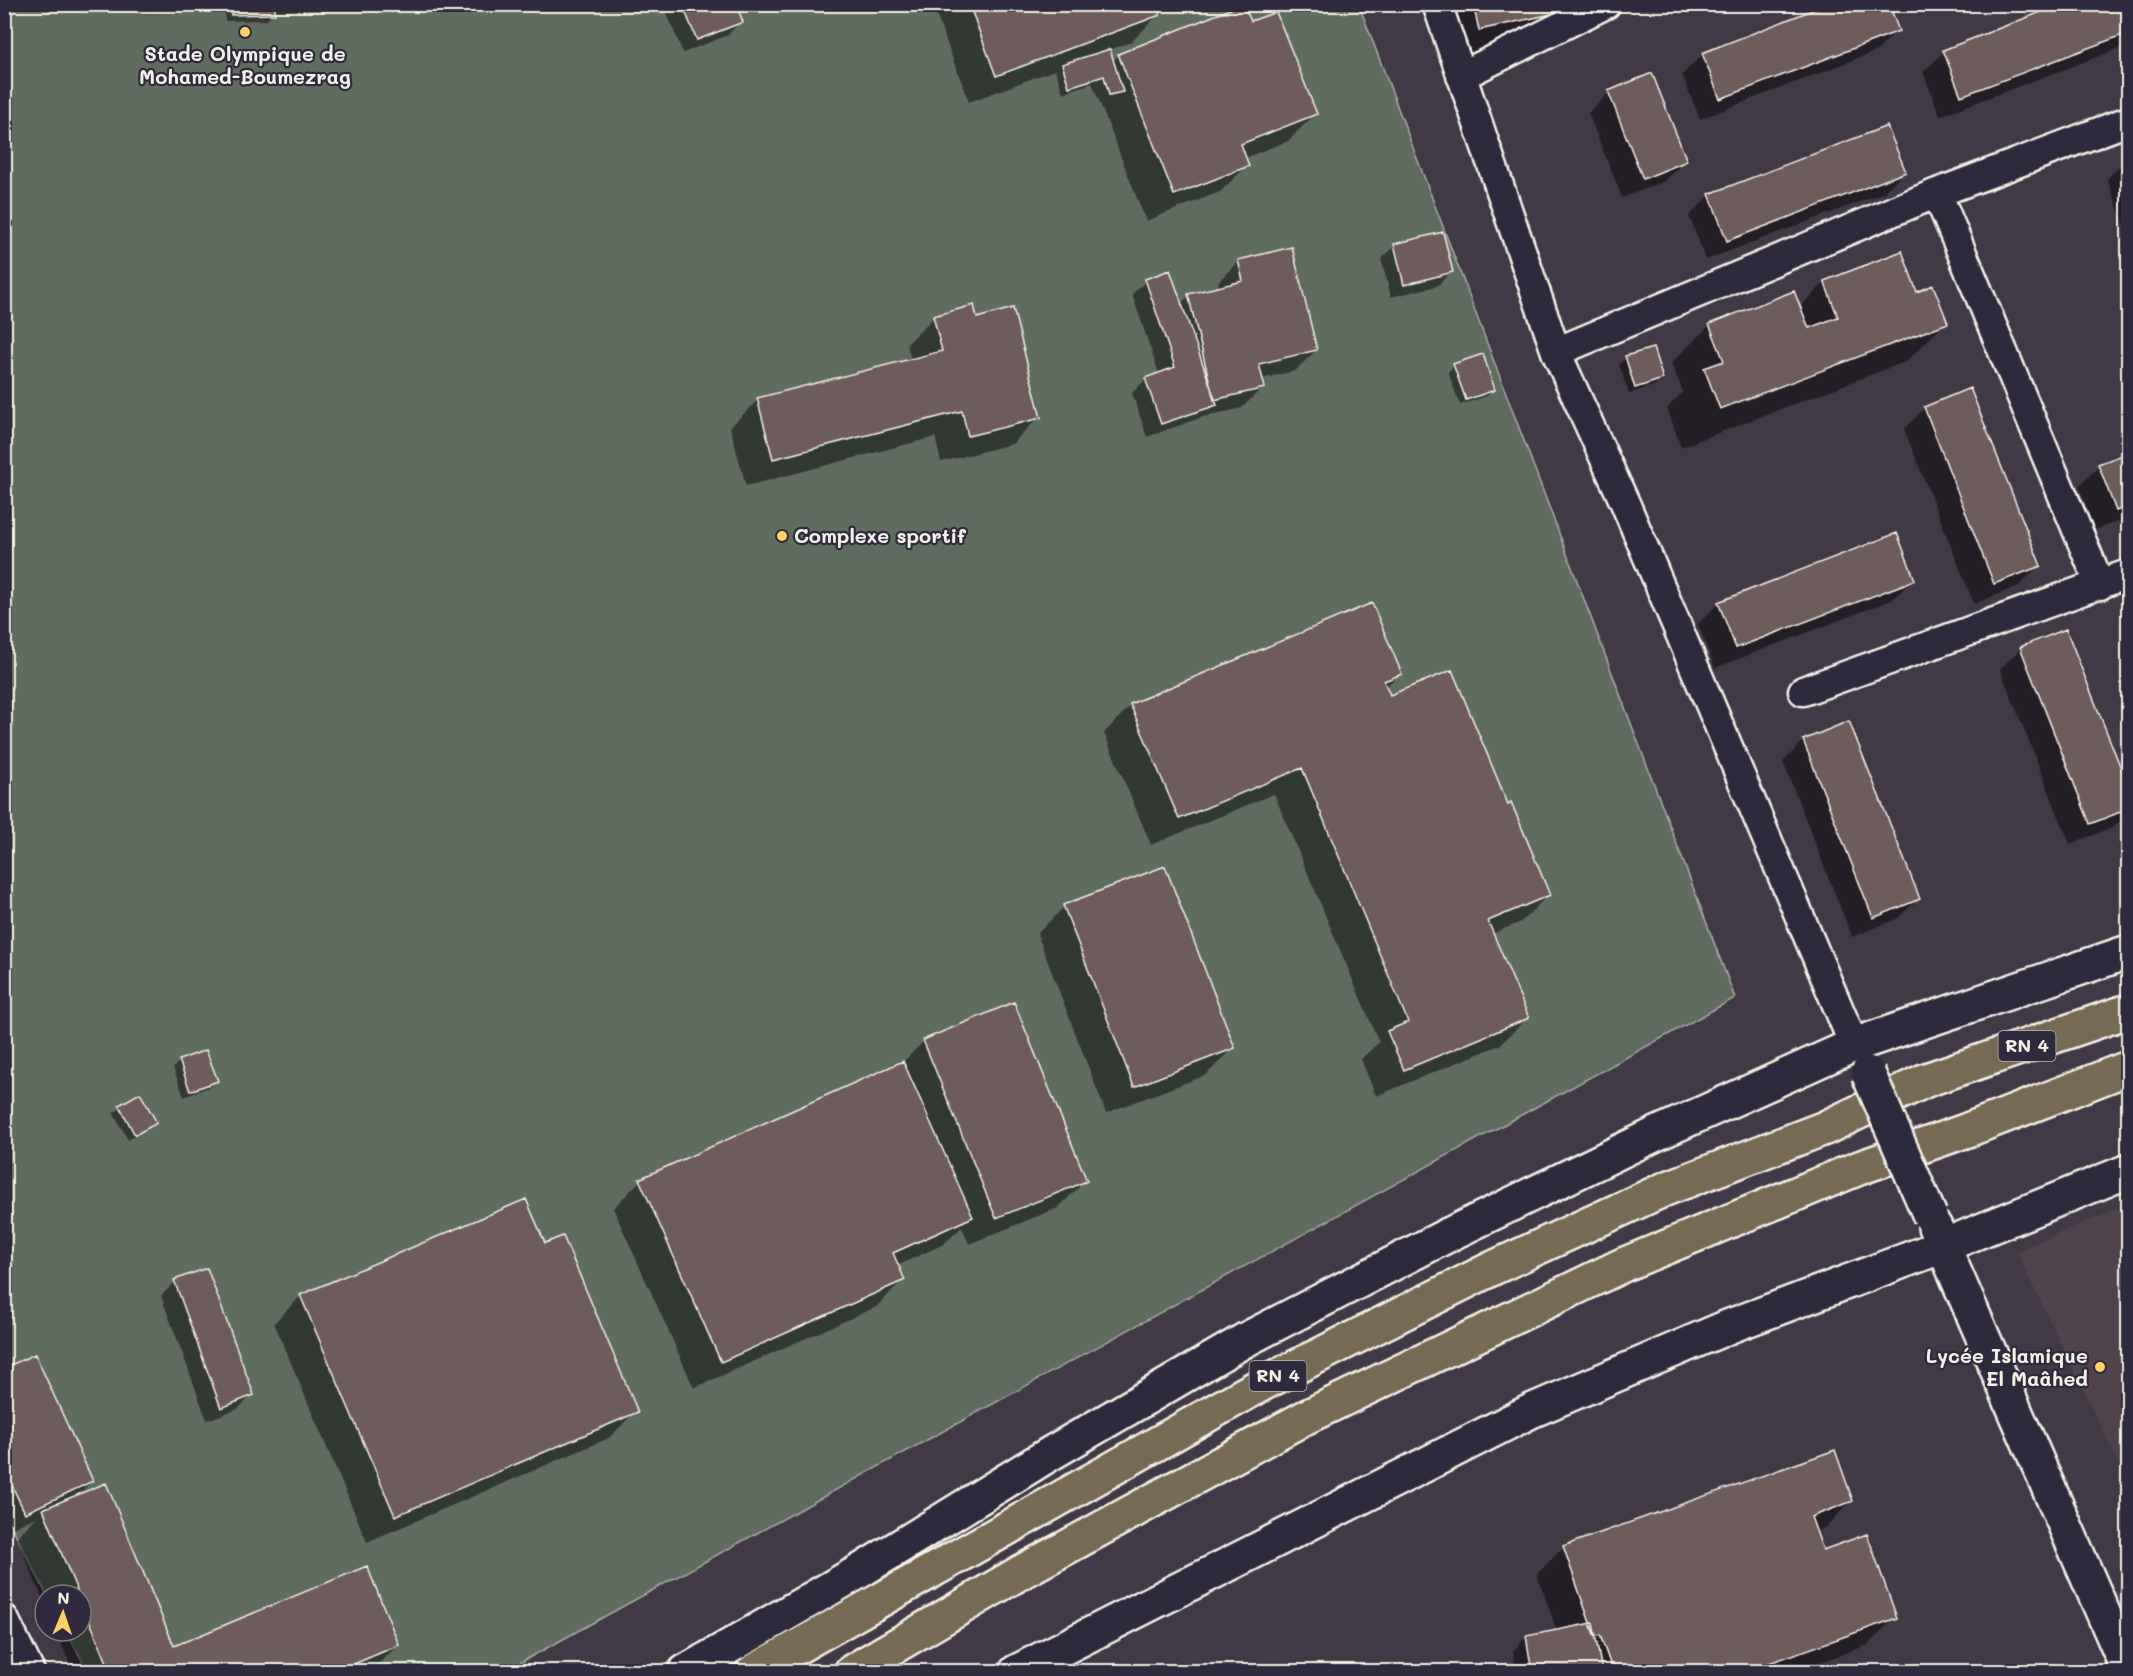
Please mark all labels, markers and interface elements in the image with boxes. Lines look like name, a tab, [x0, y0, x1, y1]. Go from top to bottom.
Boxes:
marker: Stade Olympique de Mohamed-Boumezrag	[238, 25, 252, 39]
place label: Stade Olympique de Mohamed-Boumezrag	[139, 40, 351, 89]
place label: Complexe sportif	[794, 522, 966, 548]
marker: Complexe sportif	[775, 529, 789, 543]
road number: RN 4	[1998, 1031, 2056, 1061]
place label: Lycée Islamique El Maâhed	[1926, 1342, 2088, 1391]
marker: Lycée Islamique El Maâhed	[2093, 1360, 2107, 1374]
road number: RN 4	[1250, 1361, 1306, 1391]
north arrow	[33, 1583, 93, 1643]
text: N	[57, 1587, 70, 1608]

